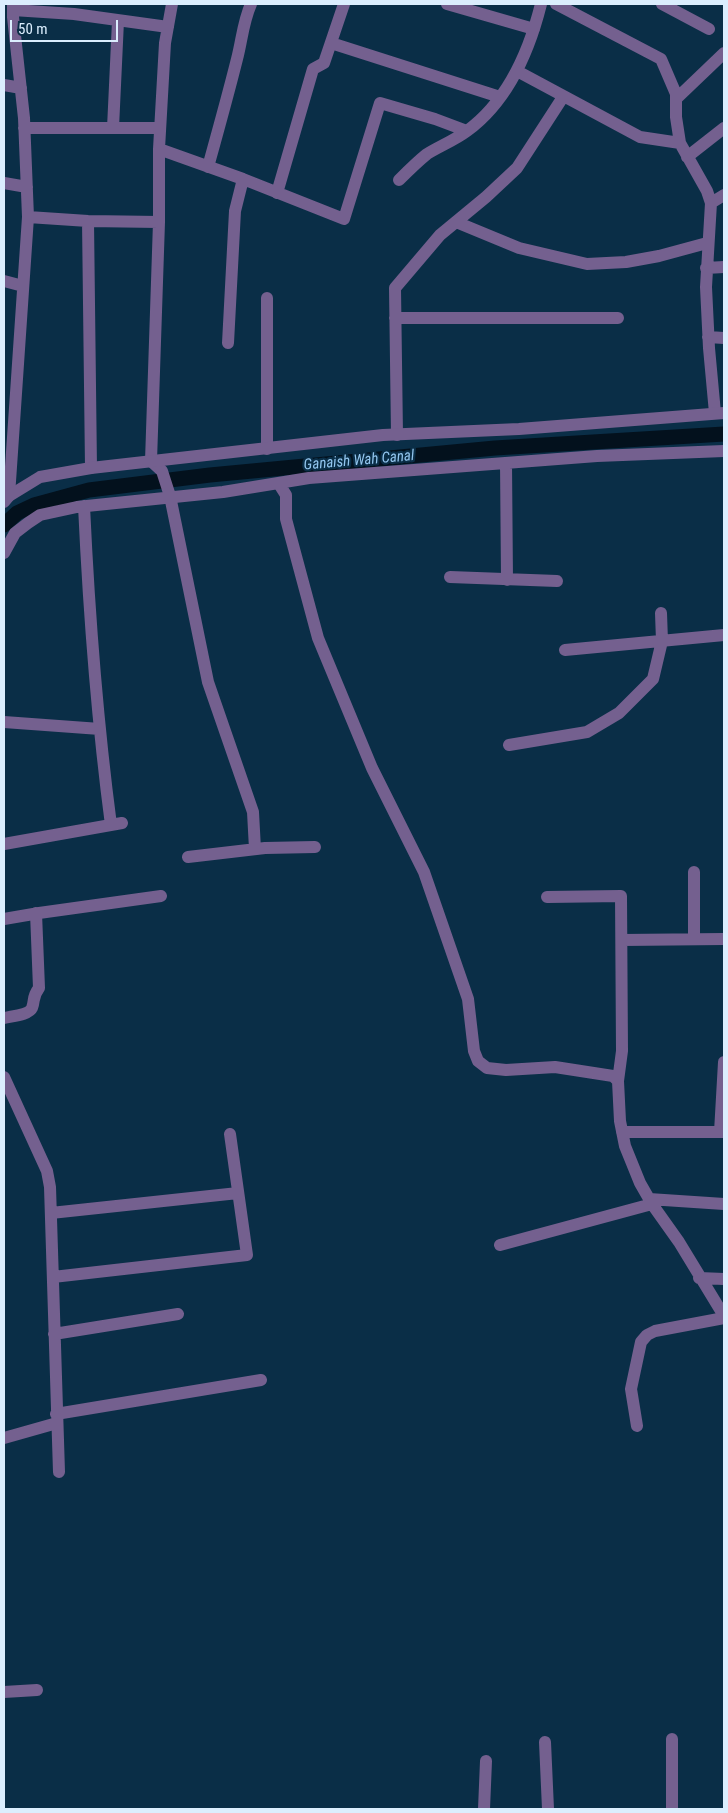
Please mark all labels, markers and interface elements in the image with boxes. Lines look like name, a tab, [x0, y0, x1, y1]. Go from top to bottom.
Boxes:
scale bar	[12, 10, 120, 42]
text: 50 m	[18, 20, 48, 38]
water label: Ganaish Wah Canal	[303, 447, 415, 475]

